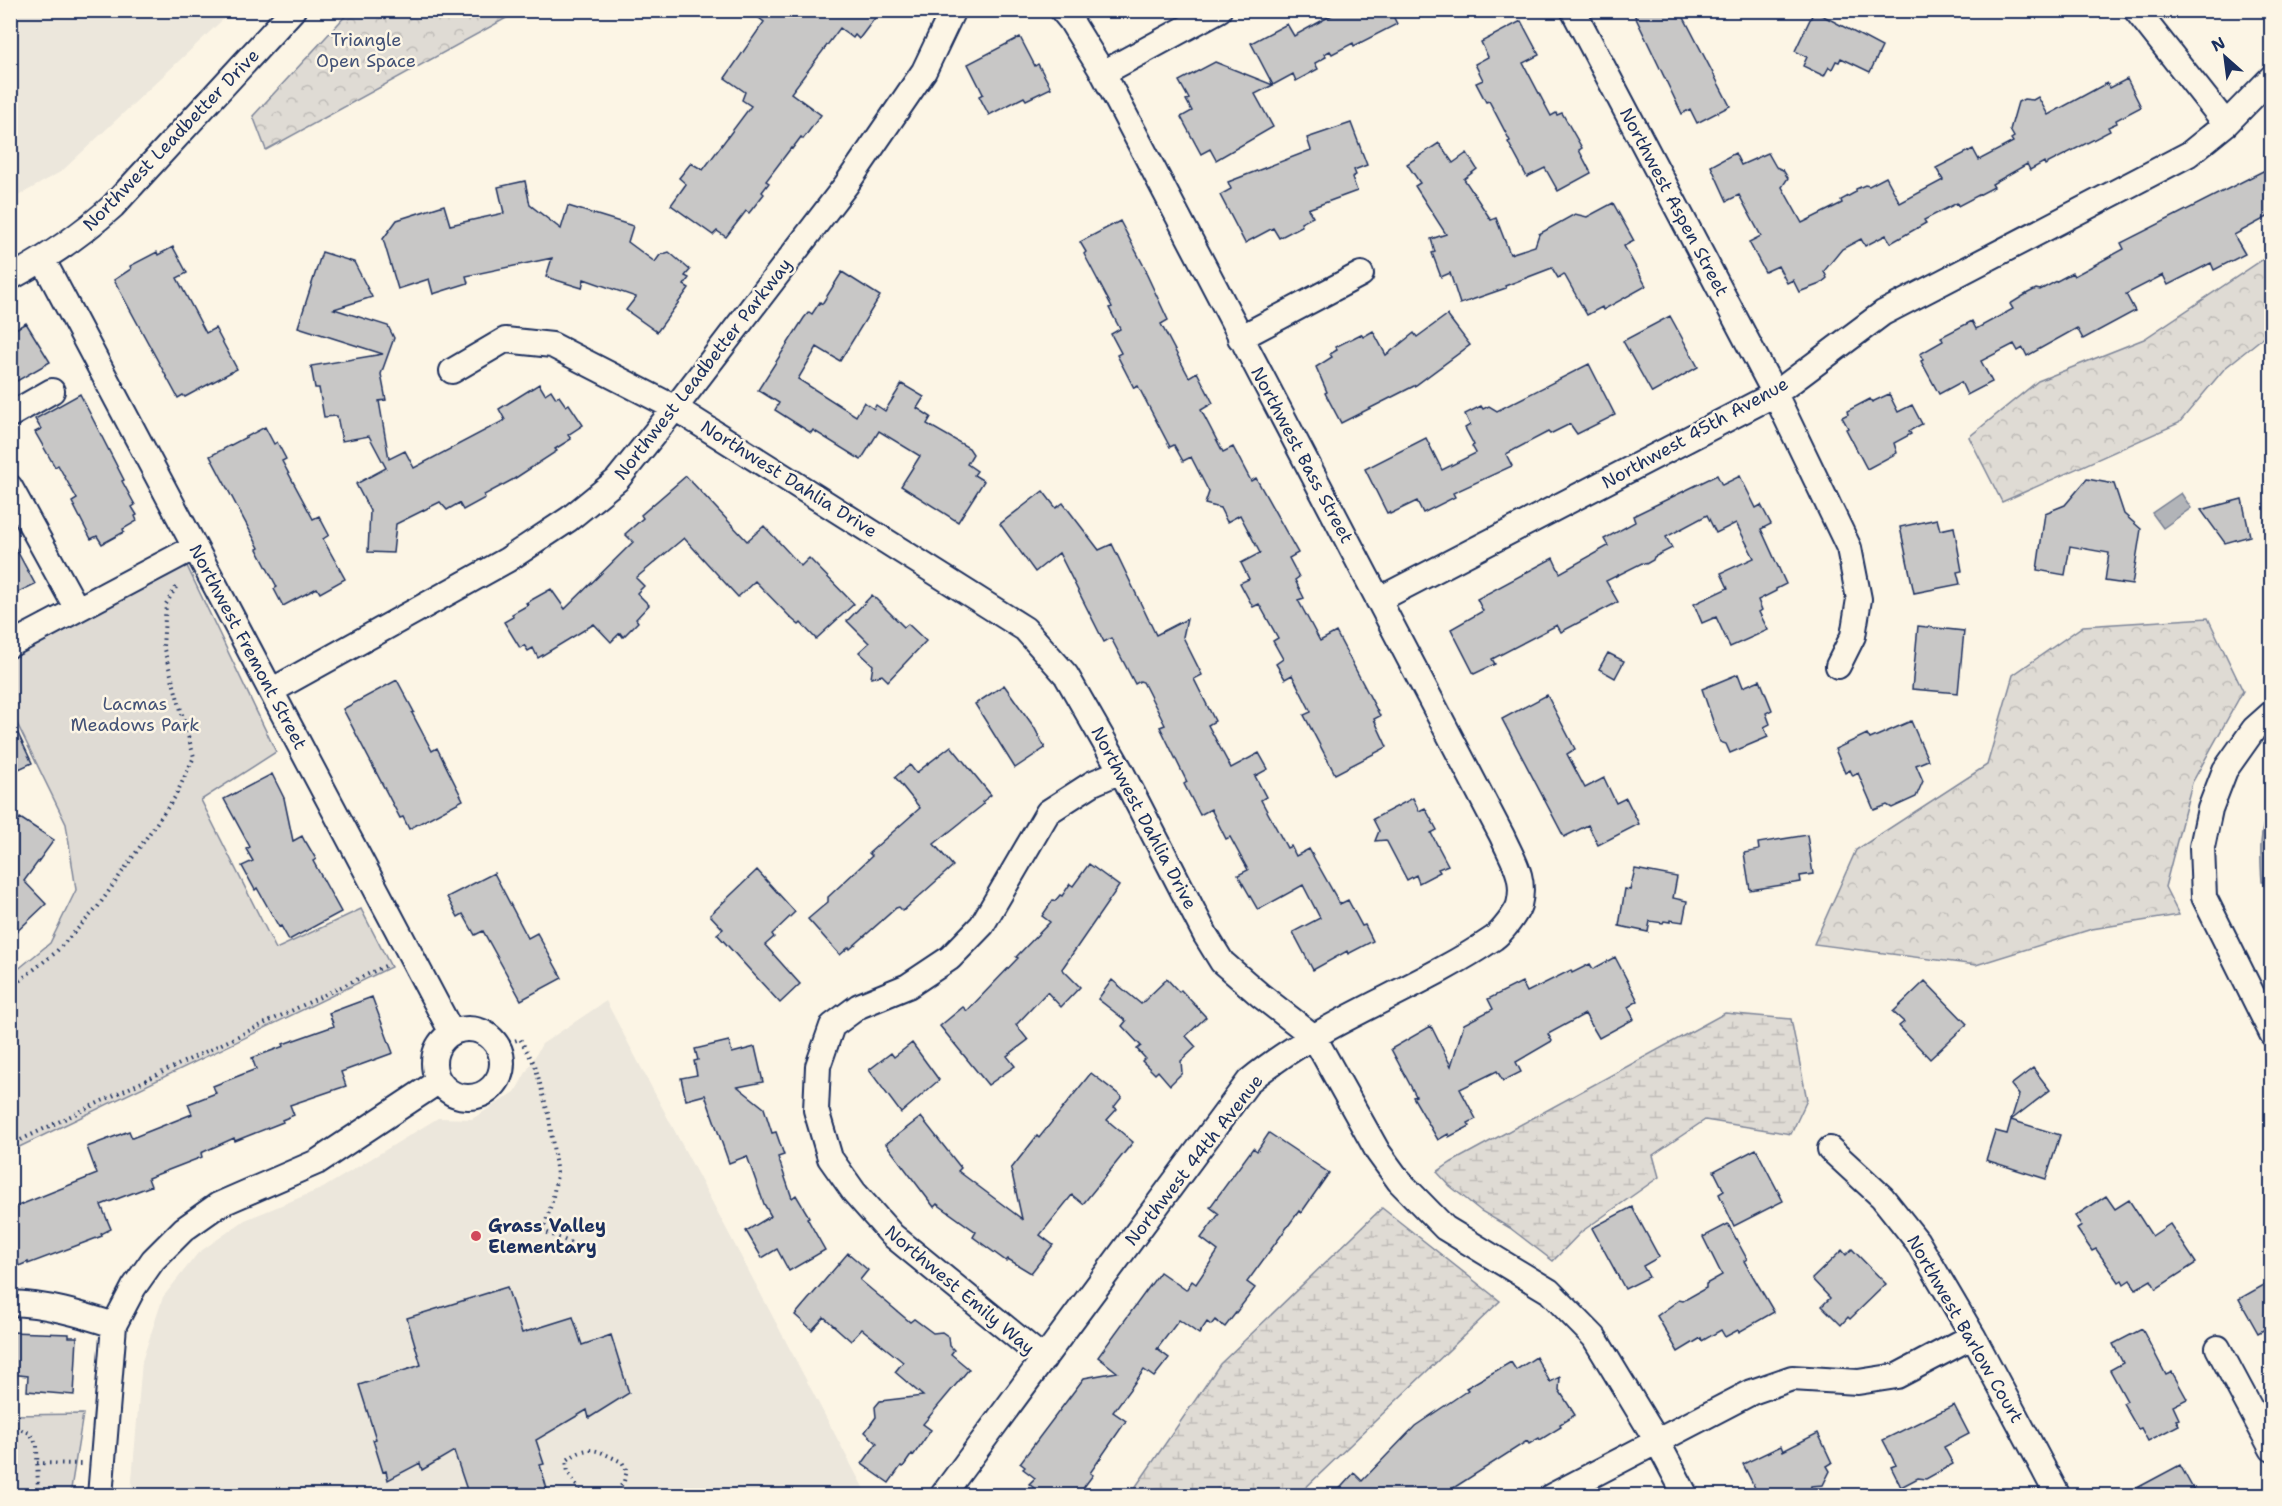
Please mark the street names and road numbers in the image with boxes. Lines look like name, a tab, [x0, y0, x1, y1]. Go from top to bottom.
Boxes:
street label: Northwest Leadbetter Drive	[77, 44, 265, 236]
street label: Northwest Aspen Street	[1614, 104, 1734, 301]
street label: Northwest Leadbetter Parkway	[609, 253, 797, 485]
street label: Northwest Bass Street	[1245, 363, 1359, 548]
street label: Northwest 45th Avenue	[1597, 372, 1793, 494]
street label: Northwest Dahlia Drive	[696, 415, 882, 543]
street label: Northwest Fremont Street	[184, 540, 312, 754]
street label: Northwest Dahlia Drive	[1086, 722, 1202, 914]
street label: Northwest 44th Avenue	[1119, 1069, 1269, 1251]
street label: Northwest Emily Way	[880, 1220, 1040, 1360]
street label: Northwest Barlow Court	[1901, 1231, 2029, 1427]

